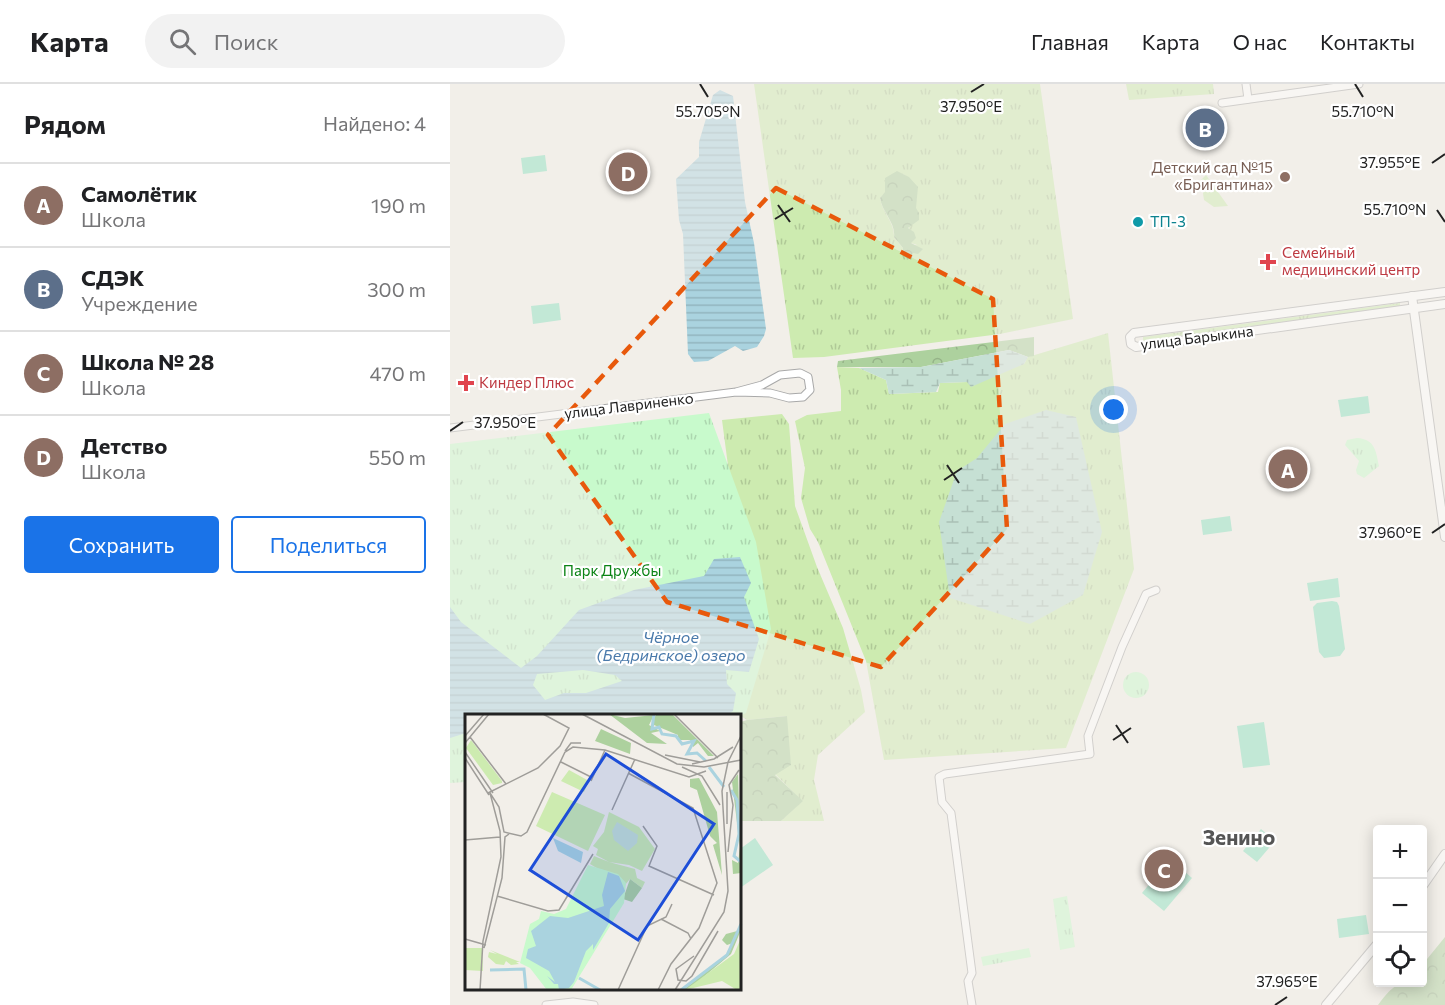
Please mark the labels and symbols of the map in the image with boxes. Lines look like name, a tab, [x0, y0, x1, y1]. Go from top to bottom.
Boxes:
text: 37.950°E	[940, 97, 1002, 115]
text: 55.705°N	[675, 102, 741, 120]
text: 55.710°N	[1332, 102, 1394, 120]
pin: B	[1186, 106, 1224, 150]
pin: D	[608, 150, 648, 194]
text: 37.955°E	[1360, 153, 1421, 171]
place label: Детский сад №15 «Бригантина»	[1151, 158, 1273, 193]
marker: Детский сад №15 «Бригантина»	[1278, 170, 1292, 184]
text: 55.710°N	[1364, 200, 1426, 218]
place label: ТП-3	[1150, 212, 1186, 230]
marker: ТП-3	[1131, 215, 1145, 229]
place label: Семейный медицинский центр	[1282, 243, 1420, 278]
marker: Семейный медицинский центр	[1259, 253, 1277, 271]
street label: улица Барыкина	[1139, 321, 1254, 353]
place label: Киндер Плюс	[479, 373, 574, 391]
marker: Киндер Плюс	[457, 374, 475, 392]
street label: улица Лавриненко	[563, 388, 694, 422]
your location	[1099, 395, 1128, 424]
text: 37.950°E	[474, 413, 536, 431]
pin: A	[1268, 446, 1308, 492]
text: 37.960°E	[1359, 523, 1421, 541]
park label: Парк Дружбы	[563, 561, 661, 579]
water label: Чёрное (Бедринское) озеро	[596, 627, 746, 664]
inset map	[465, 714, 741, 990]
district label: Зенино	[1203, 824, 1275, 849]
pin: C	[1144, 846, 1184, 892]
text: 37.965°E	[1256, 972, 1318, 990]

